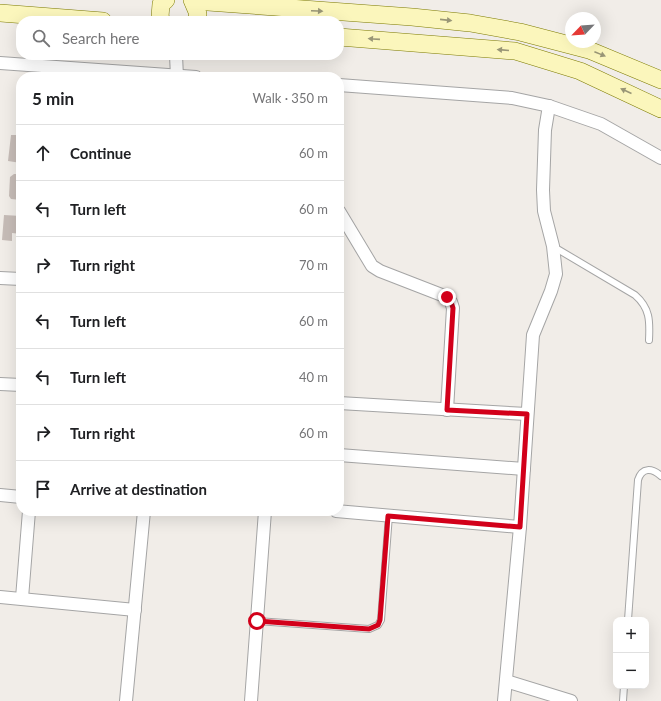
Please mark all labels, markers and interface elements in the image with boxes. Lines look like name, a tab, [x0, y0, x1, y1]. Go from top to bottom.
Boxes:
one-way arrow	[311, 8, 324, 14]
north arrow	[565, 12, 601, 48]
search box	[16, 16, 344, 60]
one-way arrow	[440, 17, 452, 23]
icon: search	[30, 27, 52, 49]
text: Search here	[62, 29, 139, 47]
one-way arrow	[368, 36, 380, 43]
one-way arrow	[497, 47, 509, 54]
one-way arrow	[595, 52, 607, 58]
text: 5 min	[32, 88, 74, 109]
one-way arrow	[620, 88, 632, 95]
text: Walk · 350 m	[252, 90, 328, 106]
icon: ahead	[32, 142, 54, 164]
text: Continue	[70, 144, 131, 162]
text: 60 m	[299, 145, 328, 161]
icon: left	[32, 198, 54, 220]
text: Turn left	[70, 200, 126, 218]
text: 60 m	[299, 201, 328, 217]
icon: right	[32, 254, 54, 276]
text: Turn right	[70, 256, 135, 274]
text: 70 m	[299, 257, 328, 273]
route end	[438, 288, 456, 306]
icon: left	[32, 310, 54, 332]
text: Turn left	[70, 312, 126, 330]
text: 60 m	[299, 313, 328, 329]
icon: left	[32, 366, 54, 388]
text: Turn left	[70, 368, 126, 386]
text: 40 m	[299, 369, 328, 385]
icon: right	[32, 422, 54, 444]
text: Turn right	[70, 424, 135, 442]
text: 60 m	[299, 425, 328, 441]
icon: arrive	[32, 478, 54, 500]
text: Arrive at destination	[70, 480, 207, 498]
route start	[248, 612, 266, 630]
map controls	[613, 617, 649, 689]
button: +	[613, 617, 649, 653]
button: −	[613, 653, 649, 689]

